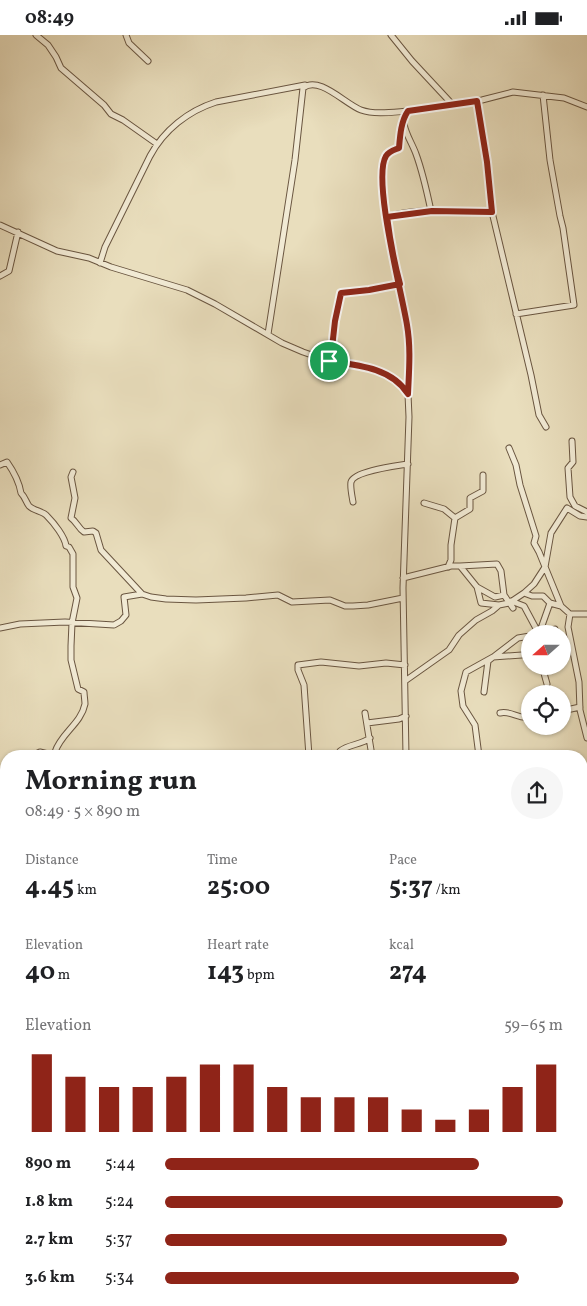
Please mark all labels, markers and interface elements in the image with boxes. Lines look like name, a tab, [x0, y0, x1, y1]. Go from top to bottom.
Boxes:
text: 08:49	[25, 5, 74, 31]
pin	[308, 340, 350, 382]
icon: arrive	[315, 347, 343, 375]
north arrow	[521, 625, 571, 675]
map controls	[521, 625, 571, 735]
button: locate	[521, 685, 571, 735]
text: Morning run	[25, 762, 197, 801]
button: share	[511, 767, 563, 819]
text: 08:49 · 5 × 890 m	[25, 801, 140, 823]
text: Distance	[25, 851, 79, 870]
text: Time	[207, 851, 238, 870]
text: Pace	[389, 851, 417, 870]
text: 4.45	[25, 870, 74, 905]
text: 25:00	[207, 870, 270, 905]
text: 5:37	[389, 870, 433, 905]
text: km	[74, 881, 97, 900]
text: /km	[433, 881, 461, 900]
text: Elevation	[25, 936, 83, 955]
text: Heart rate	[207, 936, 269, 955]
text: kcal	[389, 936, 414, 955]
text: 40	[25, 955, 55, 990]
text: 143	[207, 955, 244, 990]
text: 274	[389, 955, 427, 990]
text: m	[55, 966, 70, 985]
text: bpm	[244, 966, 275, 985]
text: Elevation	[25, 1015, 92, 1037]
text: 59–65 m	[504, 1015, 563, 1037]
text: 890 m	[25, 1153, 71, 1175]
text: 5:44	[105, 1153, 136, 1175]
text: 1.8 km	[25, 1191, 73, 1213]
text: 5:24	[105, 1191, 134, 1213]
text: 2.7 km	[25, 1229, 73, 1251]
text: 5:37	[105, 1229, 132, 1251]
text: 3.6 km	[25, 1267, 75, 1289]
text: 5:34	[105, 1267, 134, 1289]

